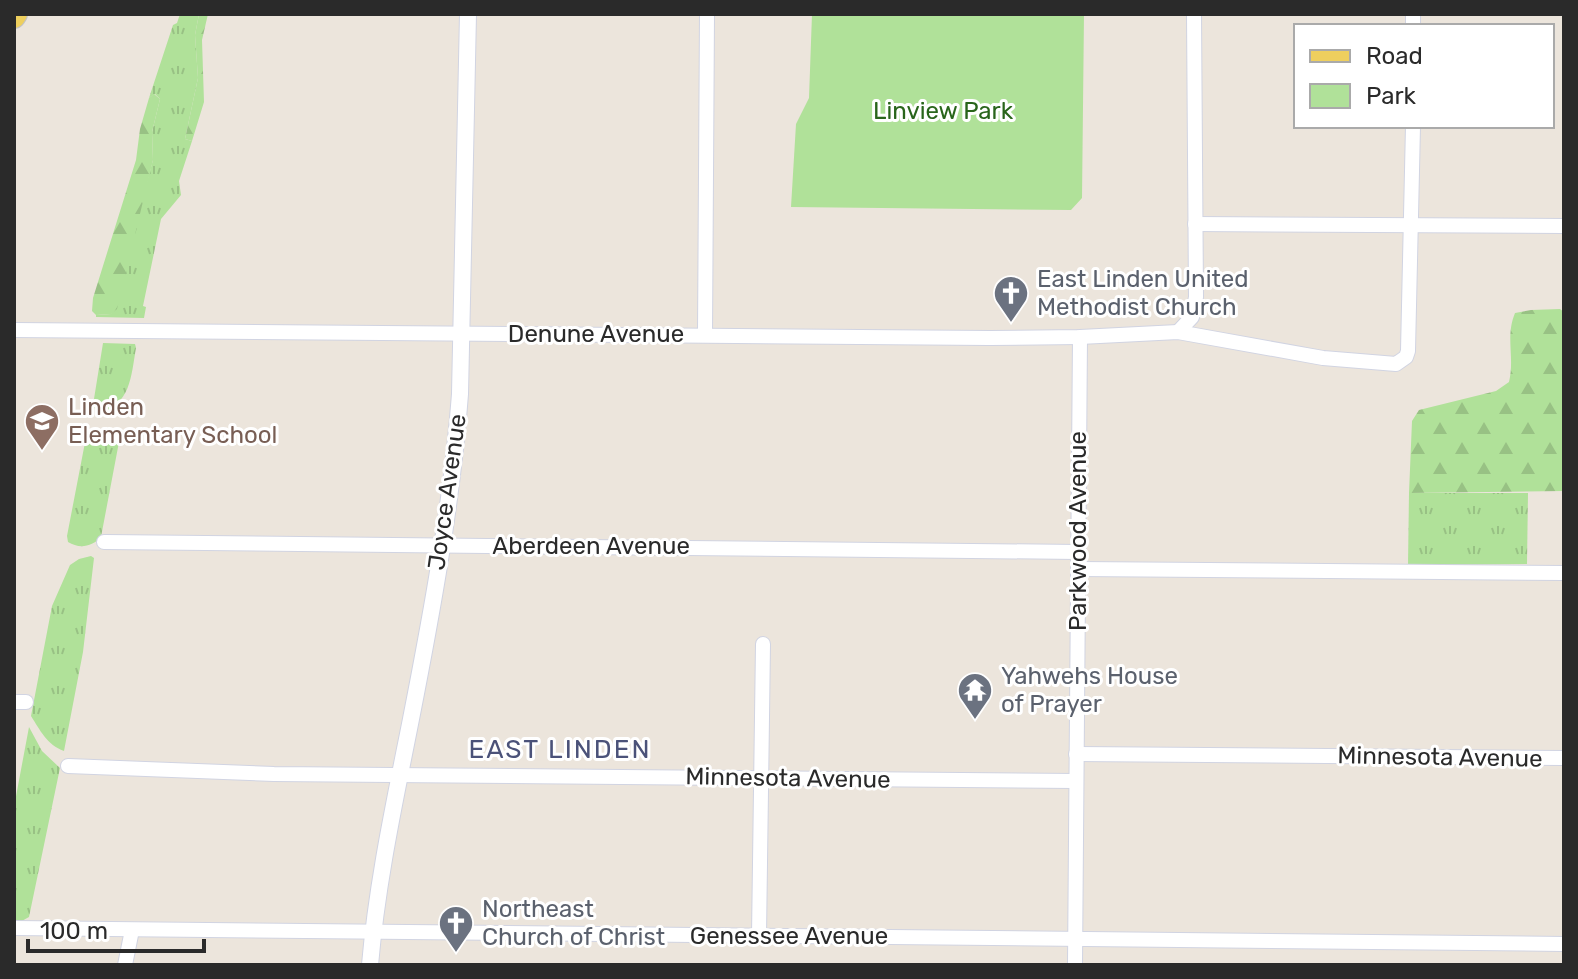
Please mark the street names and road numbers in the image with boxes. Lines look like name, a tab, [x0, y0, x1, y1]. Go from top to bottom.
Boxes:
street label: Denune Avenue	[508, 320, 684, 348]
street label: Joyce Avenue	[422, 412, 472, 572]
street label: Parkwood Avenue	[1064, 431, 1092, 631]
street label: Aberdeen Avenue	[492, 532, 690, 560]
street label: Minnesota Avenue	[1337, 741, 1543, 773]
street label: Minnesota Avenue	[685, 762, 891, 794]
street label: Genessee Avenue	[690, 922, 888, 950]

